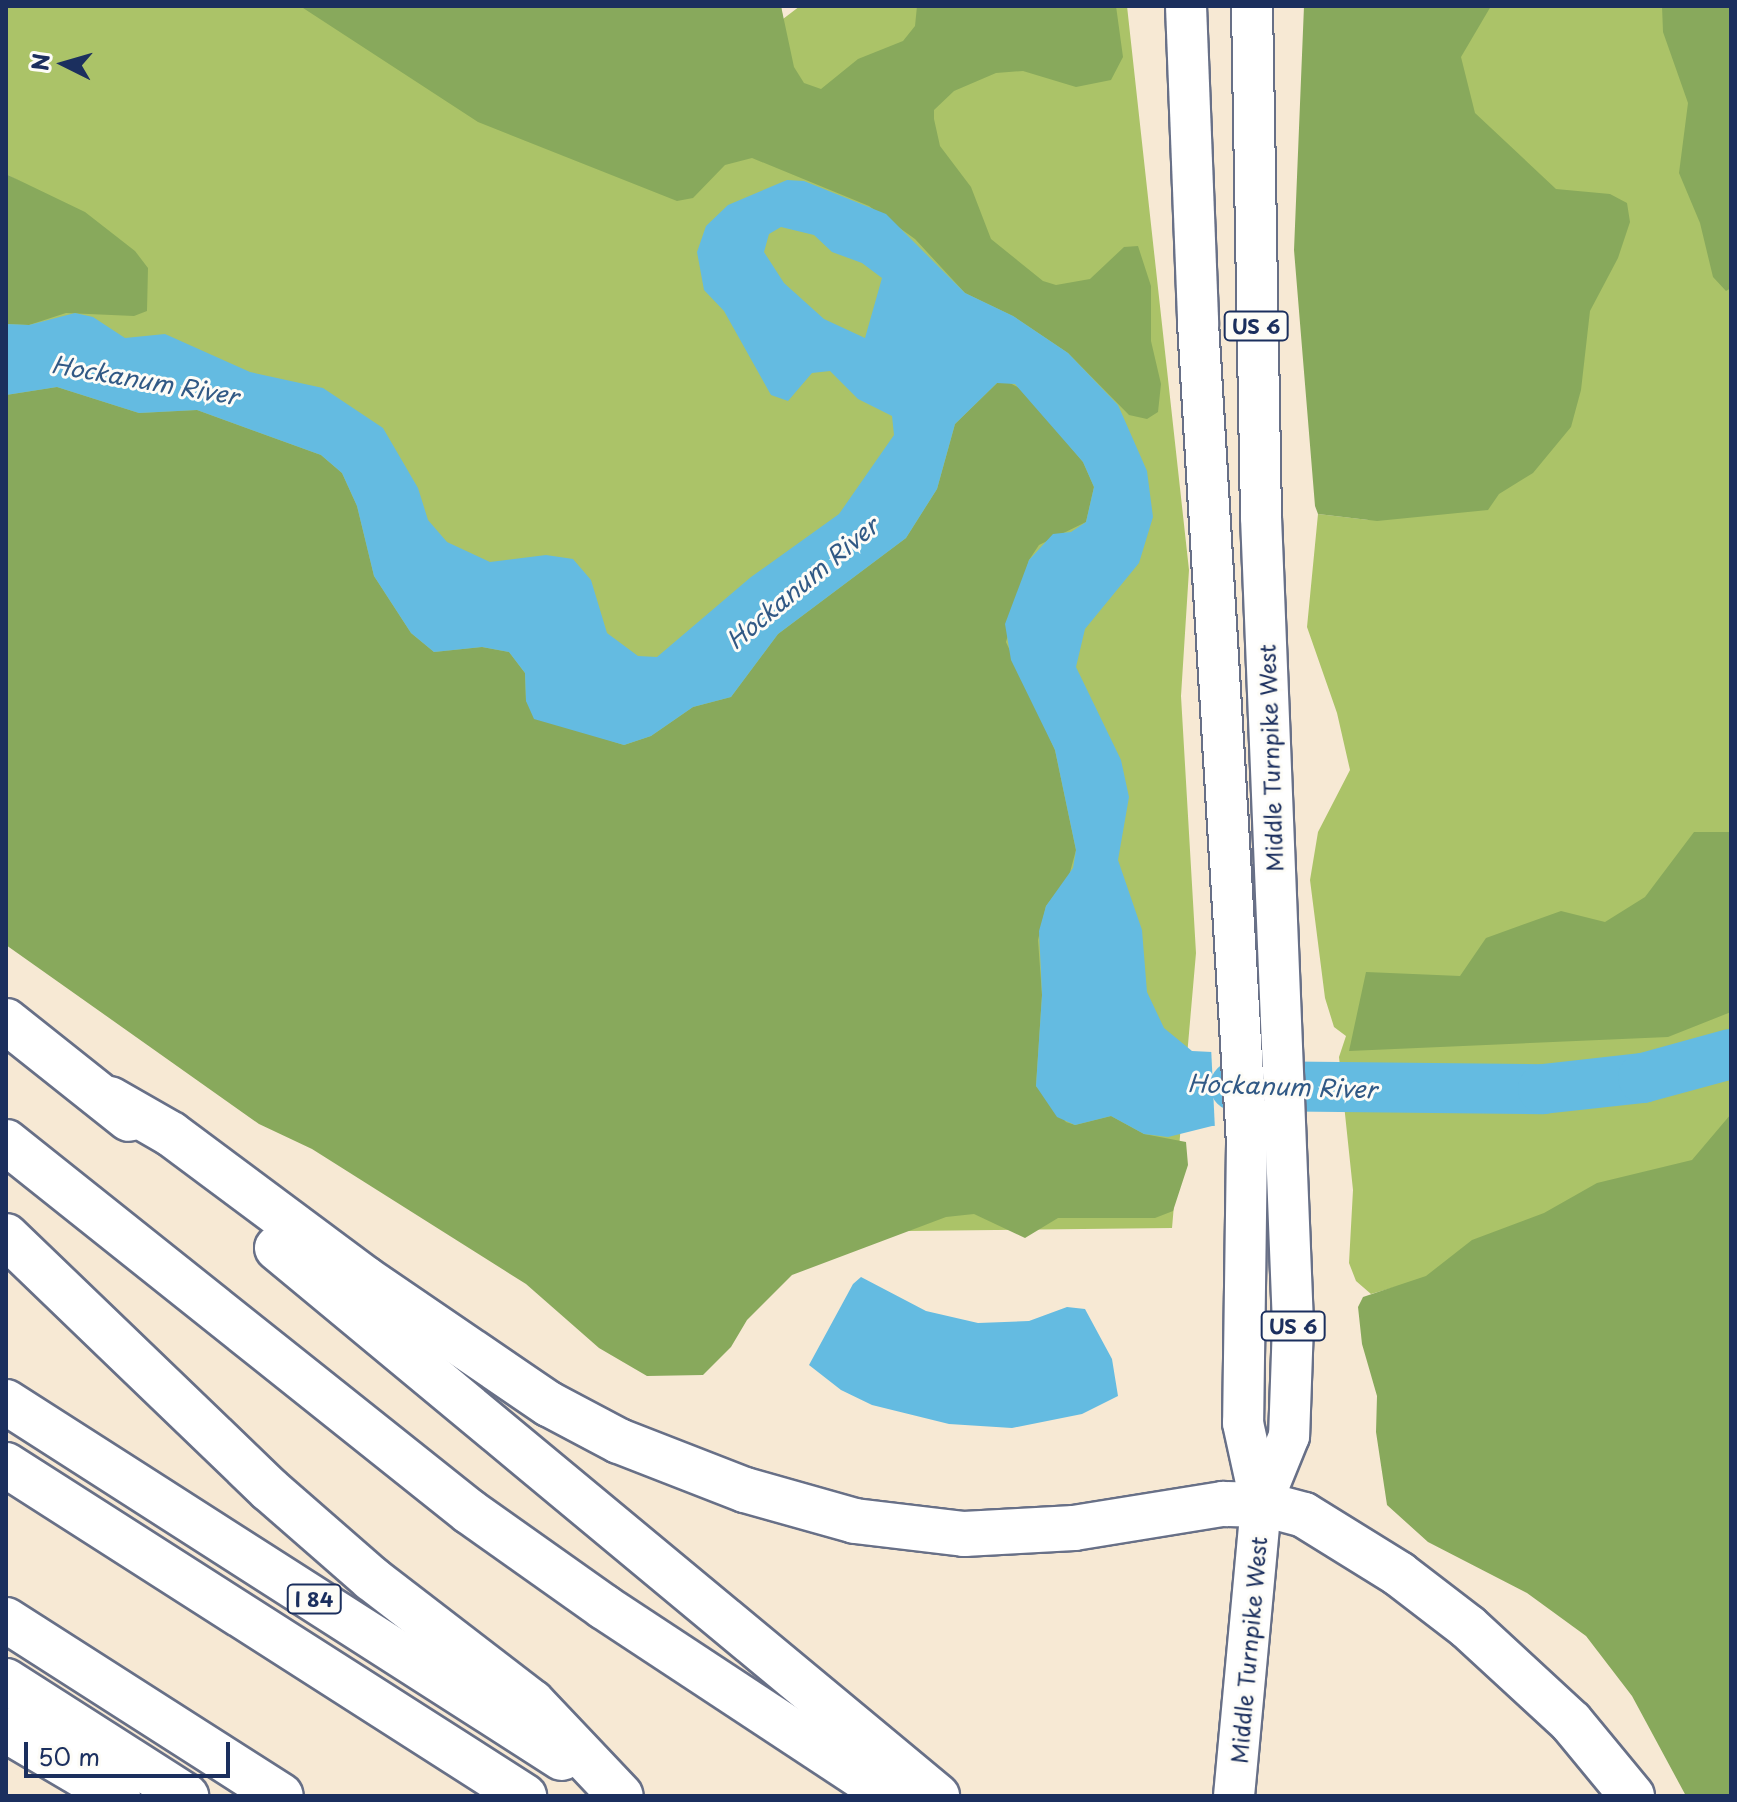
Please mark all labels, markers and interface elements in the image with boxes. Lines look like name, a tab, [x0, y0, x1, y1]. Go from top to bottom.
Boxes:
north arrow	[24, 24, 104, 104]
text: N	[22, 52, 57, 72]
road number: US 6	[1224, 310, 1288, 342]
water label: Hockanum River	[50, 349, 240, 411]
water label: Hockanum River	[721, 511, 883, 655]
street label: Middle Turnpike West	[1253, 642, 1287, 874]
water label: Hockanum River	[1187, 1068, 1377, 1104]
road number: US 6	[1261, 1310, 1325, 1342]
street label: Middle Turnpike West	[1225, 1534, 1271, 1766]
road number: I 84	[286, 1583, 342, 1615]
scale bar	[28, 1726, 234, 1776]
text: 50 m	[38, 1738, 100, 1774]

